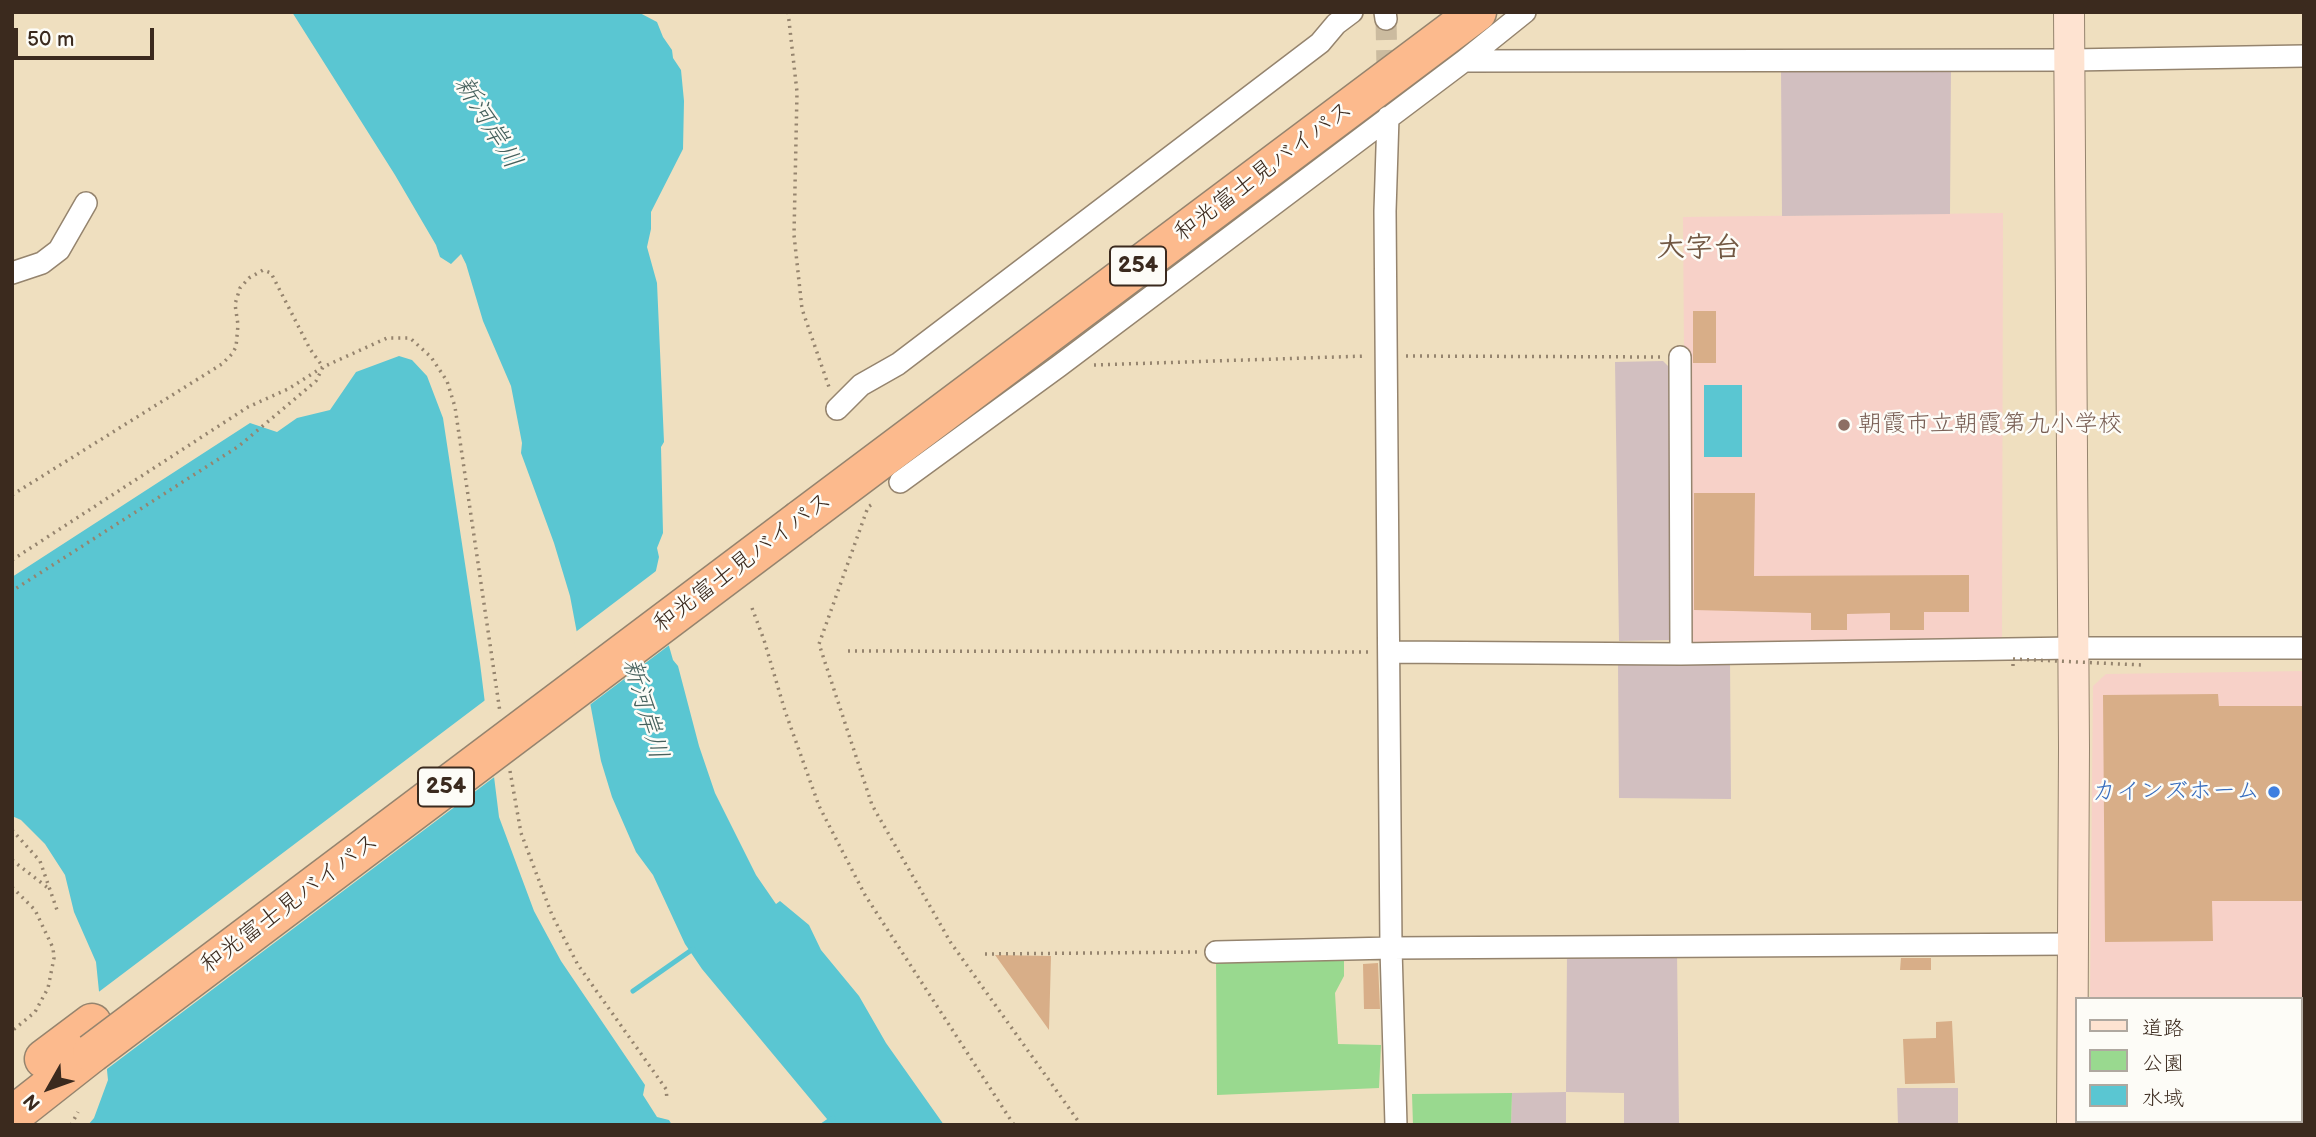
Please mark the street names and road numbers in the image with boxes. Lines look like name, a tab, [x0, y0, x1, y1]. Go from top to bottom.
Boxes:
street label: 和光富士見バイパス	[1169, 96, 1359, 248]
road number: 254	[1110, 246, 1166, 286]
street label: 和光富士見バイパス	[648, 487, 838, 639]
road number: 254	[418, 768, 474, 806]
street label: 和光富士見バイパス	[195, 828, 385, 980]

